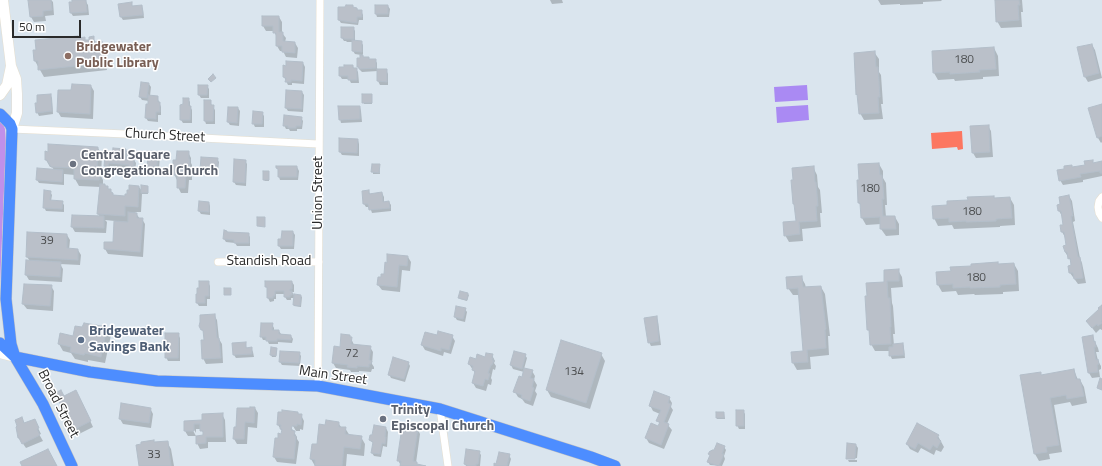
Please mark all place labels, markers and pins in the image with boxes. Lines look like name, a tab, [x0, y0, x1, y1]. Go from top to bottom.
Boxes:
place label: Bridgewater Public Library	[76, 40, 159, 72]
marker: Bridgewater Public Library	[63, 51, 73, 61]
place label: Central Square Congregational Church	[81, 148, 218, 180]
marker: Central Square Congregational Church	[68, 159, 78, 169]
place label: Bridgewater Savings Bank	[89, 324, 170, 356]
marker: Bridgewater Savings Bank	[76, 335, 86, 345]
place label: Trinity Episcopal Church	[391, 403, 494, 436]
marker: Trinity Episcopal Church	[378, 414, 388, 424]

